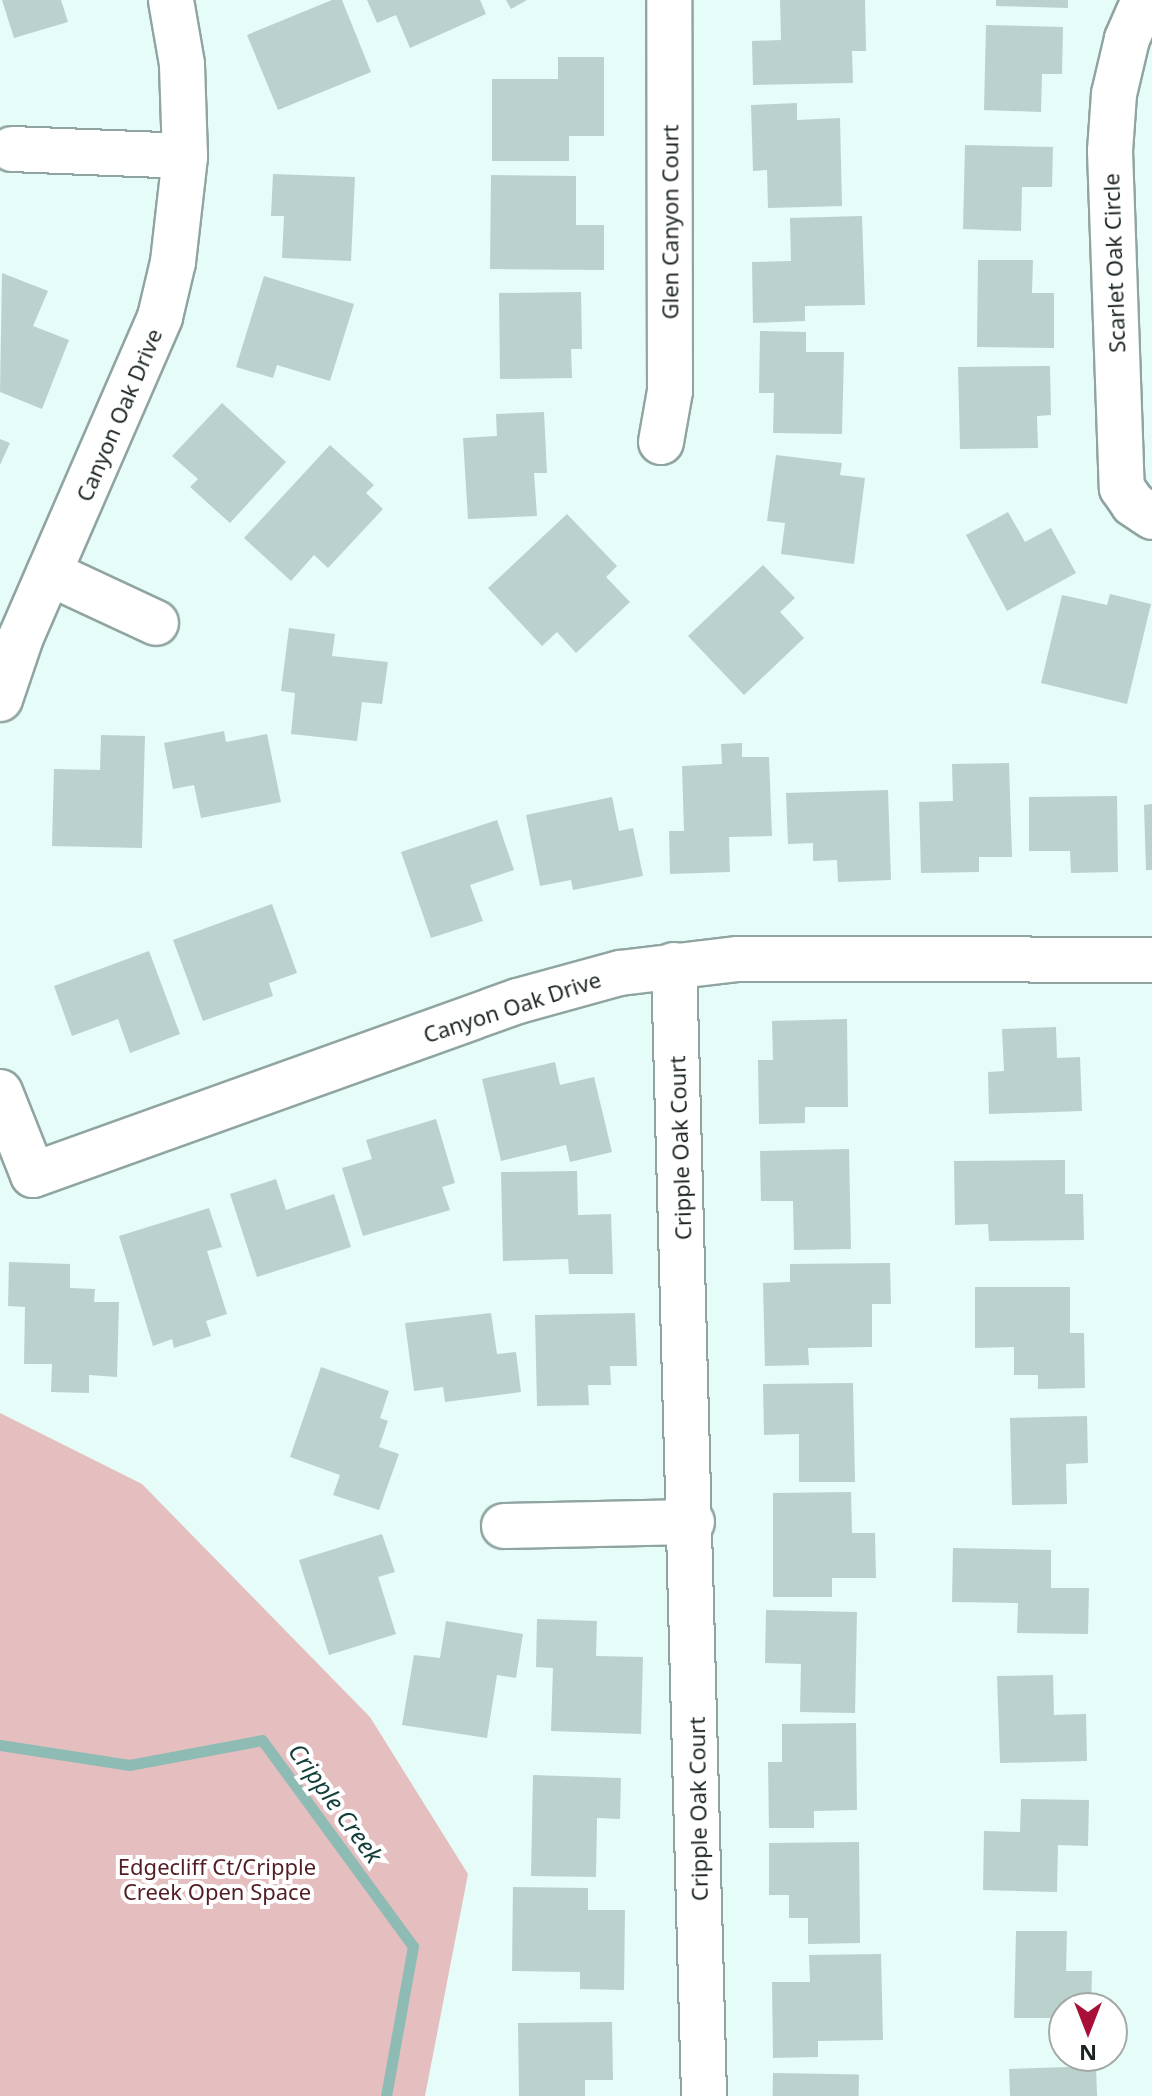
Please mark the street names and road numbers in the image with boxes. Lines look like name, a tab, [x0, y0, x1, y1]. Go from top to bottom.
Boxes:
street label: Glen Canyon Court	[657, 125, 683, 319]
street label: Scarlet Oak Circle	[1098, 173, 1130, 353]
street label: Canyon Oak Drive	[71, 325, 167, 505]
street label: Canyon Oak Drive	[420, 966, 604, 1048]
street label: Cripple Oak Court	[664, 1055, 696, 1241]
street label: Cripple Oak Court	[683, 1717, 713, 1901]

